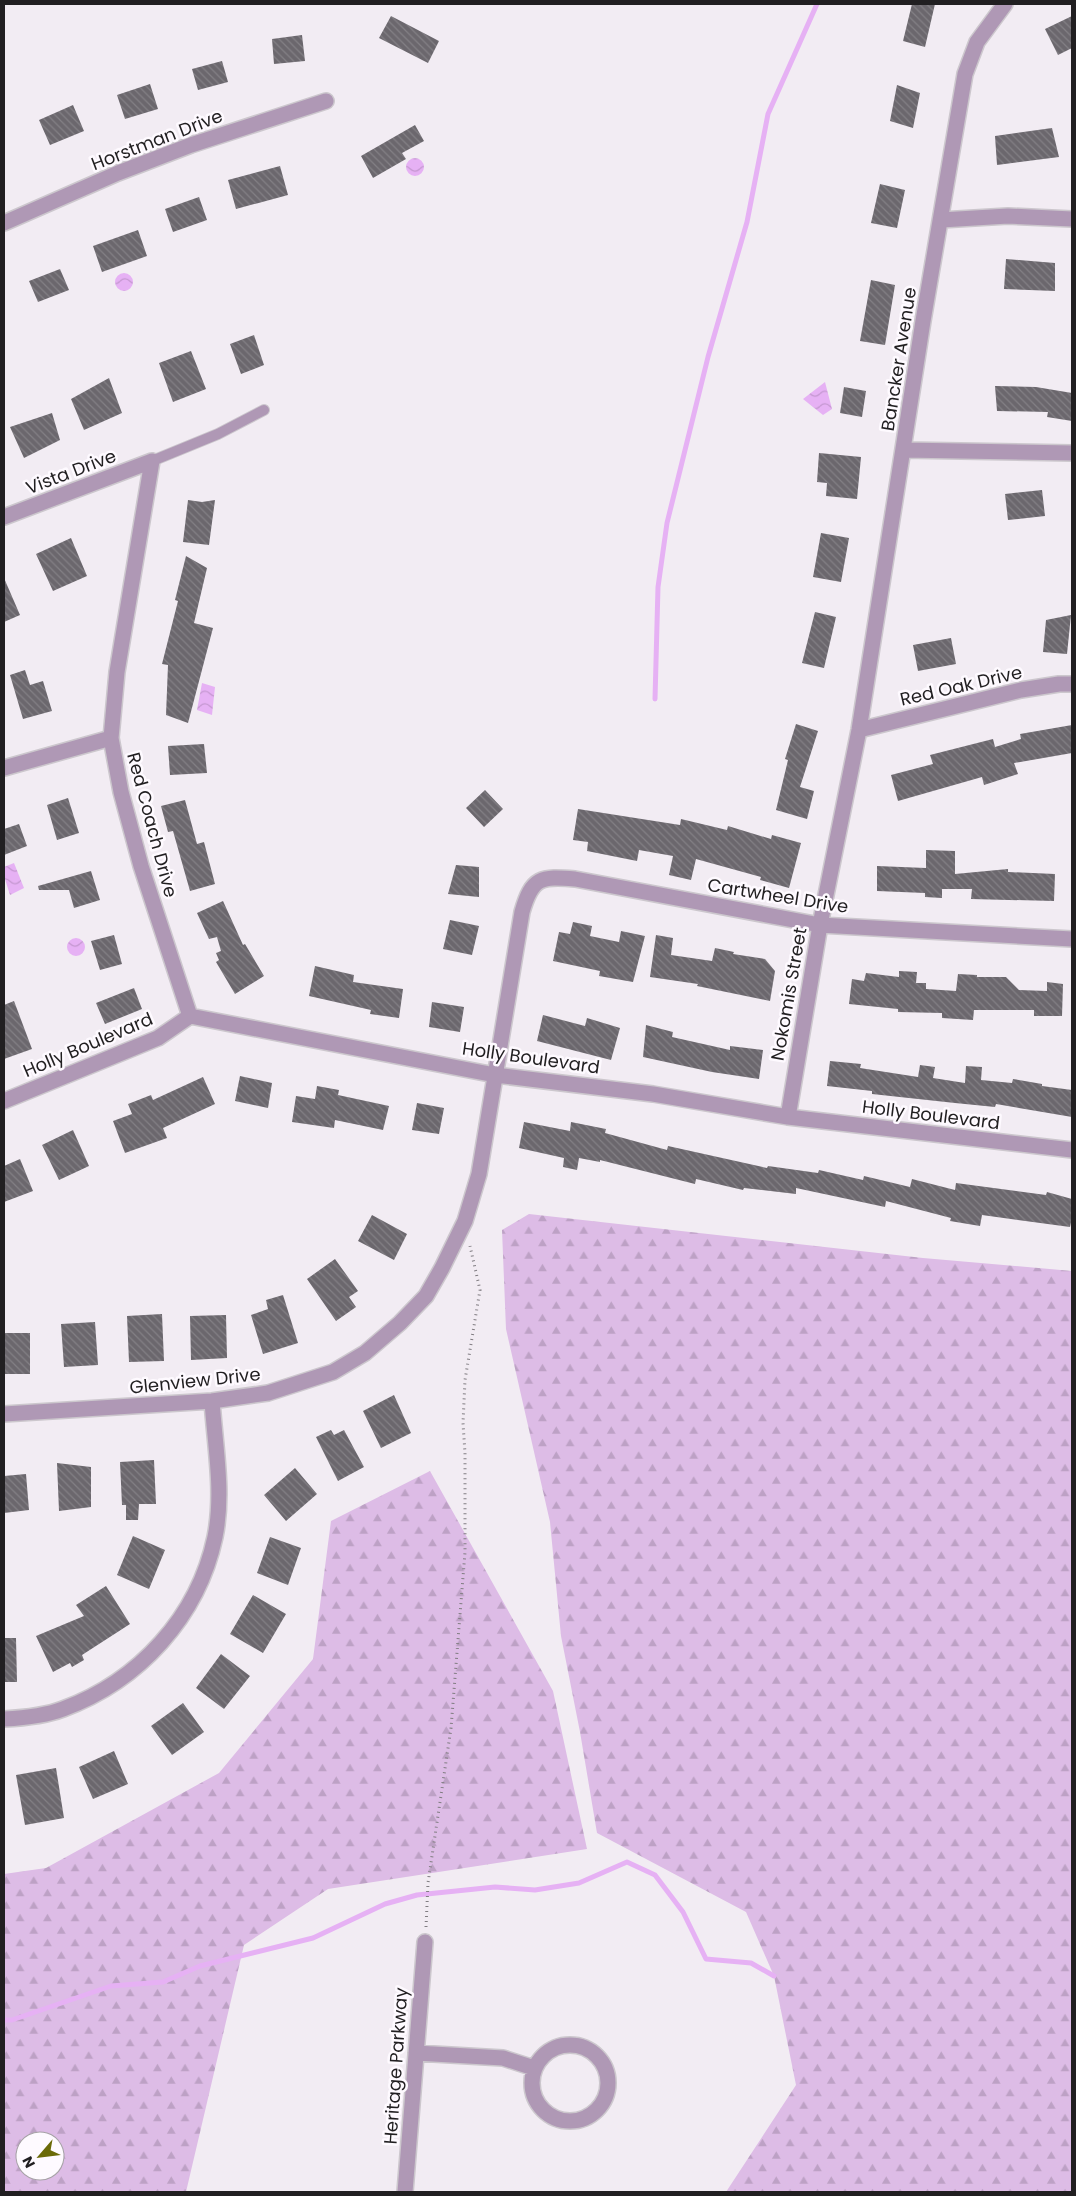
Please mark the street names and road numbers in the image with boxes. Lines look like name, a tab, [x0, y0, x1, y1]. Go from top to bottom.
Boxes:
street label: Horstman Drive	[88, 103, 226, 176]
street label: Bancker Avenue	[875, 285, 922, 433]
street label: Vista Drive	[22, 443, 119, 500]
street label: Red Oak Drive	[897, 659, 1024, 712]
street label: Red Coach Drive	[121, 750, 184, 900]
street label: Cartwheel Drive	[706, 872, 850, 919]
street label: Nokomis Street	[764, 925, 813, 1062]
street label: Holly Boulevard	[19, 1006, 156, 1083]
street label: Holly Boulevard	[461, 1035, 601, 1080]
street label: Holly Boulevard	[861, 1094, 1001, 1135]
street label: Glenview Drive	[128, 1361, 262, 1400]
street label: Heritage Parkway	[378, 1987, 413, 2145]

